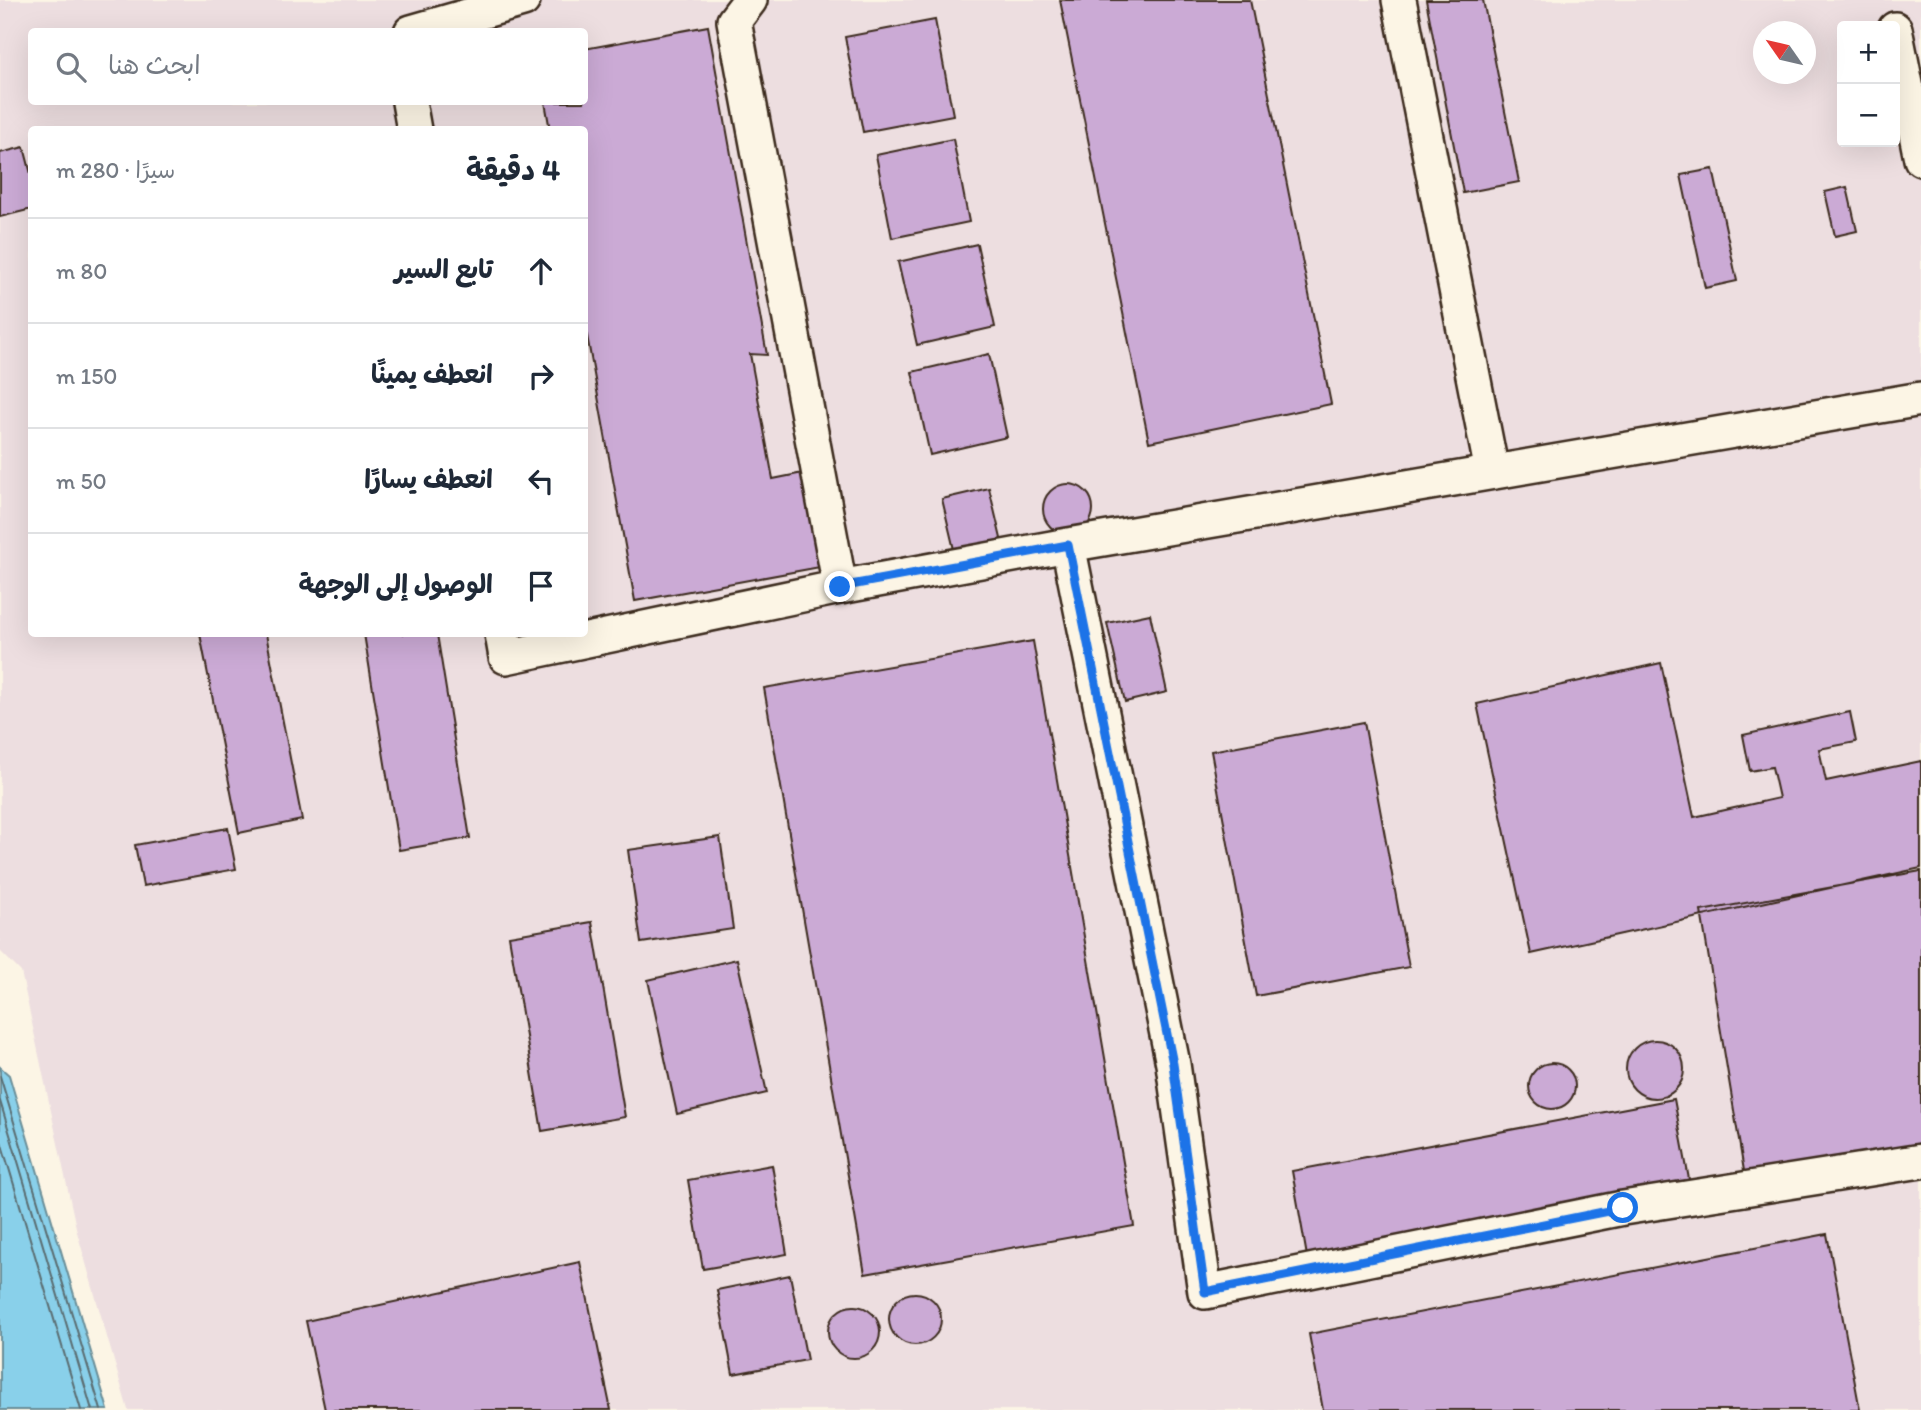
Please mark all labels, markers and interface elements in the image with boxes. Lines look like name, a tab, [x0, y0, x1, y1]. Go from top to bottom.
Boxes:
north arrow	[1753, 21, 1816, 84]
map controls	[1837, 21, 1900, 147]
button: +	[1837, 21, 1900, 84]
search box	[28, 28, 588, 105]
icon: search	[52, 48, 90, 86]
text: ابحث هنا	[108, 49, 201, 81]
button: −	[1837, 84, 1900, 147]
text: 4 دقيقة	[466, 151, 560, 188]
text: سيرًا · 280 m	[56, 156, 175, 184]
icon: ahead	[522, 252, 560, 290]
text: تابع السير	[395, 253, 493, 285]
text: 80 m	[56, 257, 107, 285]
icon: right	[522, 357, 560, 395]
text: انعطف يمينًا	[371, 358, 493, 390]
text: 150 m	[56, 362, 117, 390]
icon: left	[522, 462, 560, 500]
text: انعطف يسارًا	[364, 463, 493, 495]
text: 50 m	[56, 467, 107, 495]
icon: arrive	[522, 567, 560, 605]
text: الوصول إلى الوجهة	[299, 568, 493, 600]
route end	[824, 571, 855, 602]
route start	[1607, 1192, 1638, 1223]

